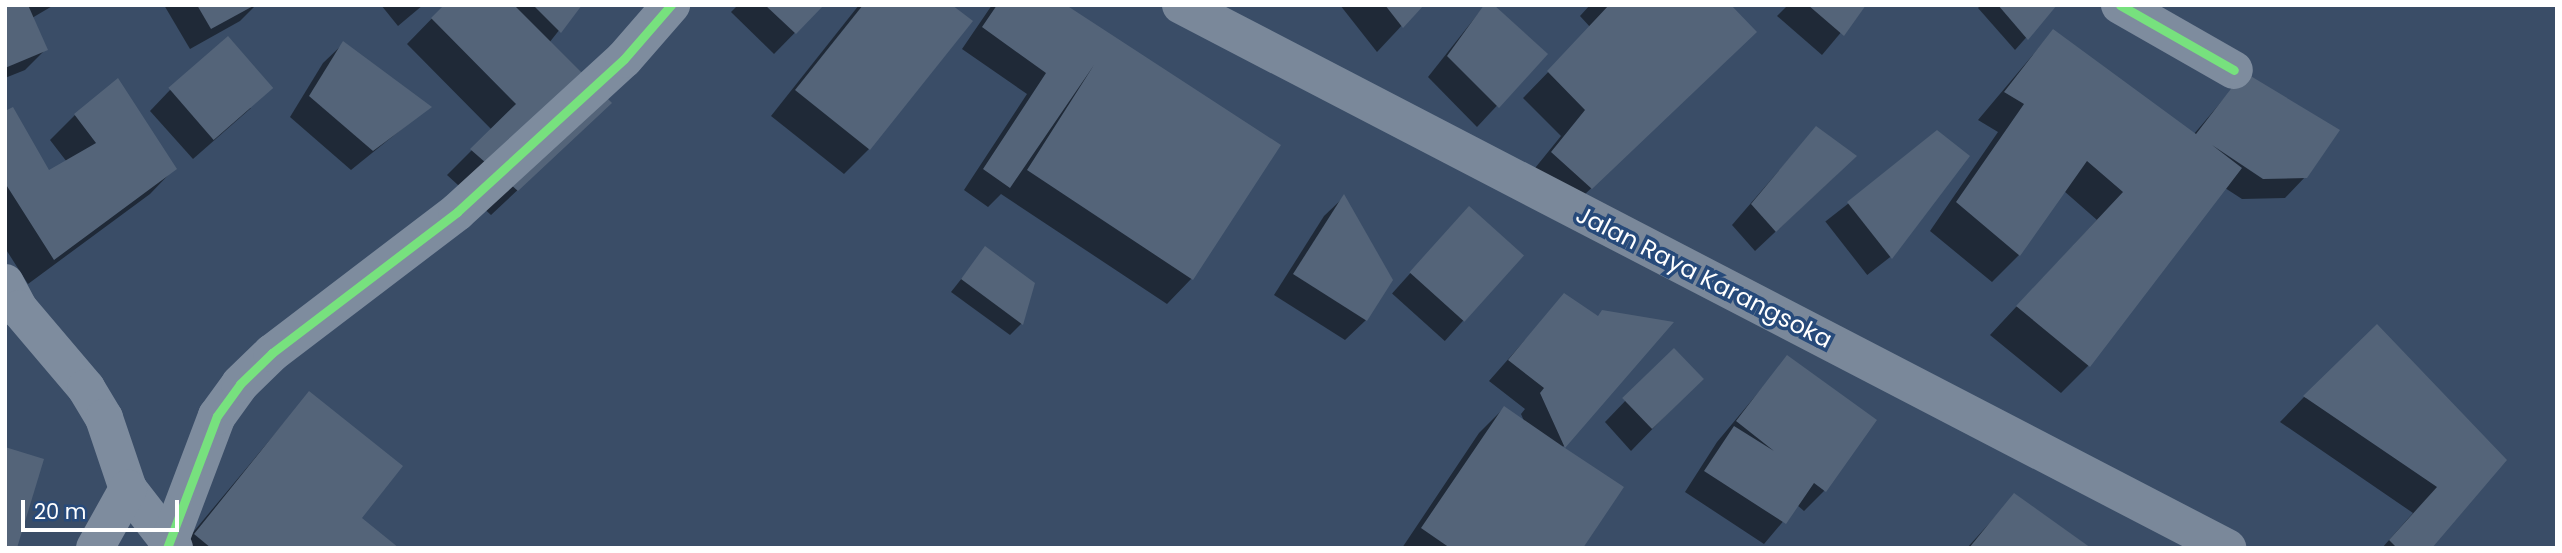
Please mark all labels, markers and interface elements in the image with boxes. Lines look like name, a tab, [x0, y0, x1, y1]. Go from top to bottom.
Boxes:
street label: Jalan Raya Karangsoka	[1571, 200, 1837, 354]
scale bar	[24, 486, 182, 530]
text: 20 m	[34, 497, 87, 526]

